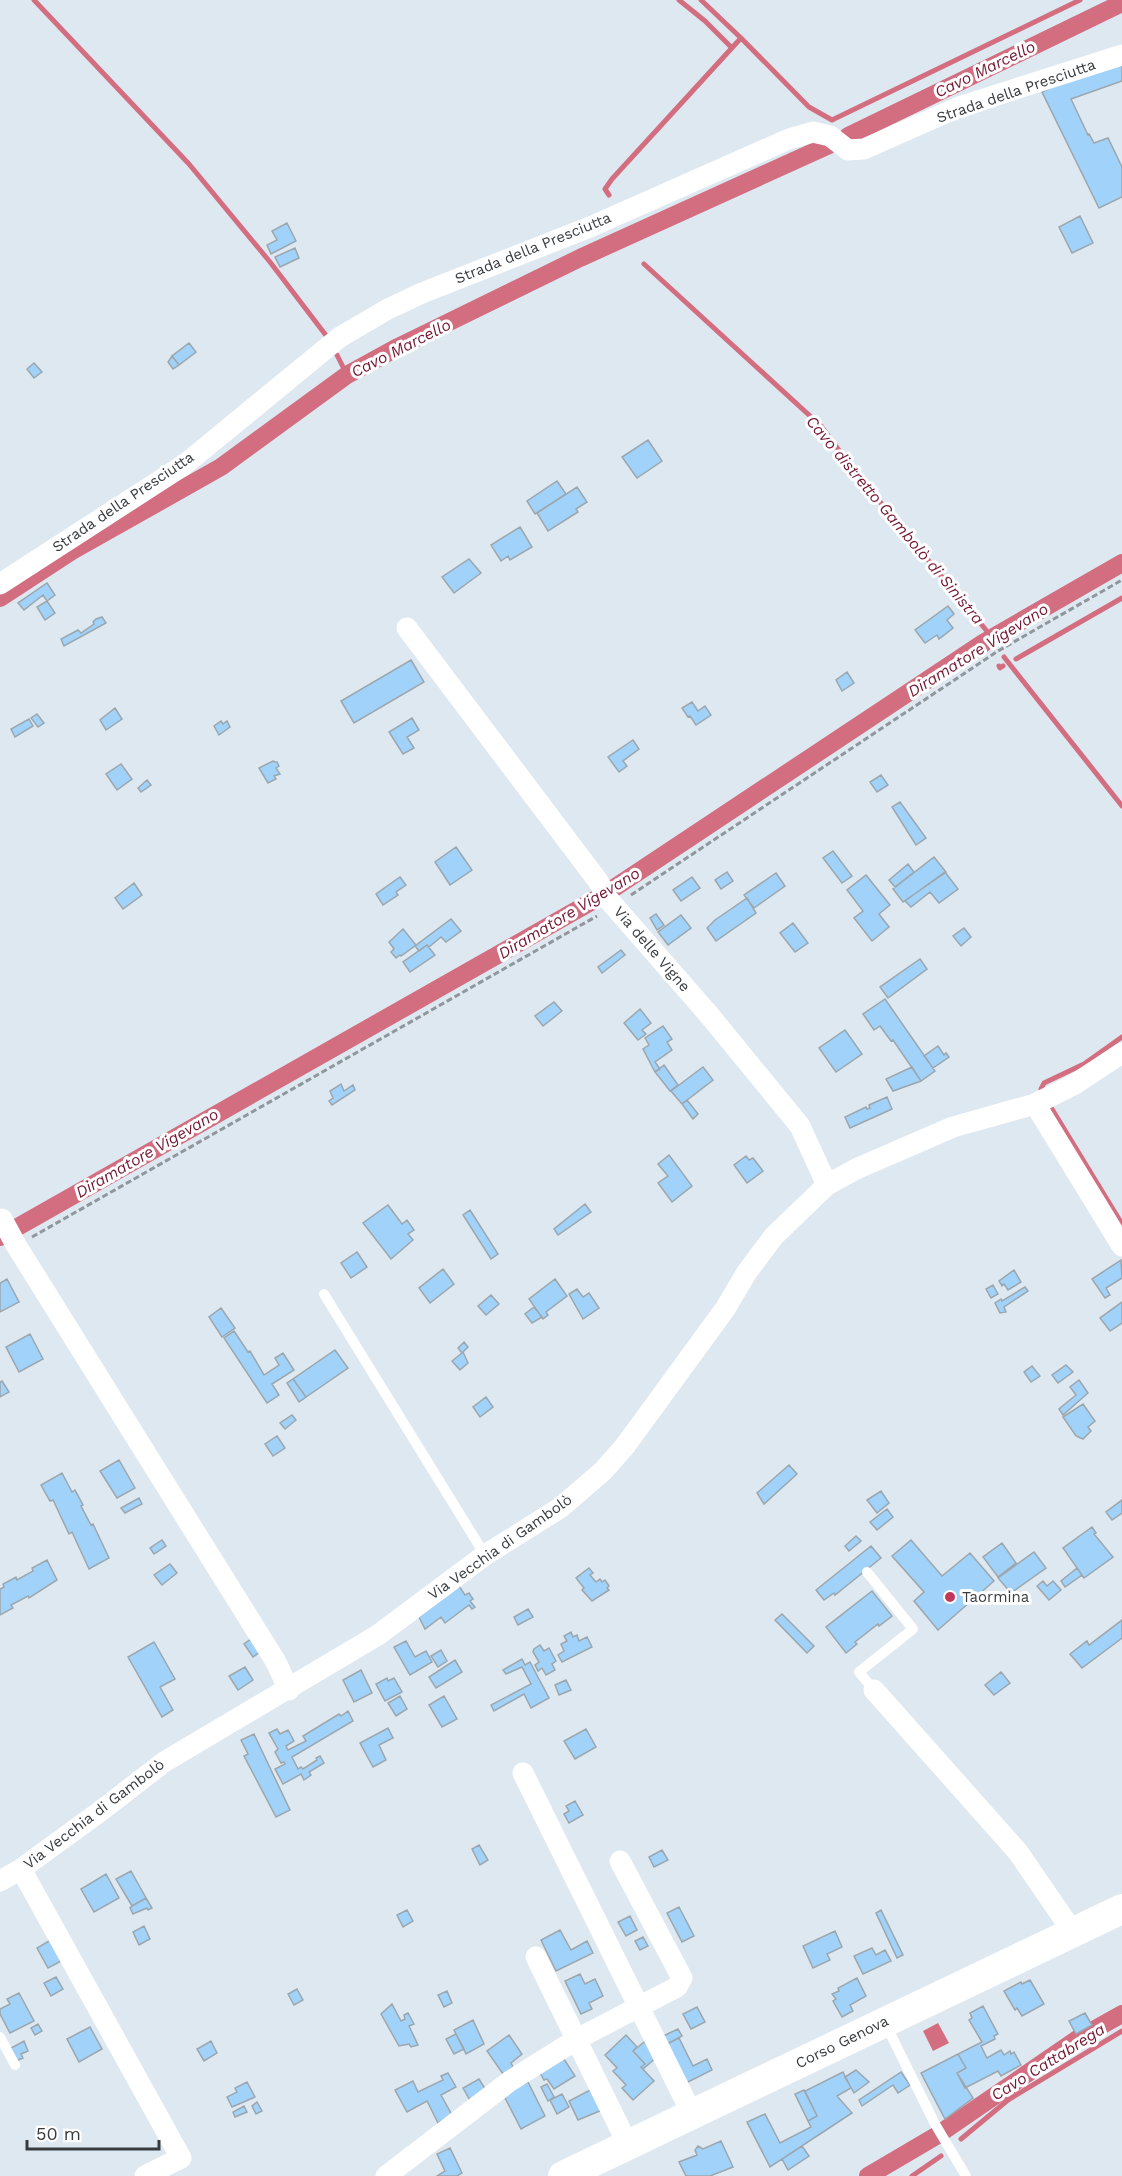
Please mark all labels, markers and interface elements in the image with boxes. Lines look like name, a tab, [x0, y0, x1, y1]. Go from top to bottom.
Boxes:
water label: Cavo Marcello	[932, 36, 1038, 102]
street label: Strada della Presciutta	[934, 55, 1098, 127]
street label: Strada della Presciutta	[452, 208, 614, 288]
water label: Cavo Marcello	[348, 315, 454, 381]
water label: Cavo distretto Gambolò di Sinistra	[802, 412, 988, 628]
street label: Strada della Presciutta	[49, 448, 198, 556]
water label: Diramatore Vigevano	[904, 599, 1052, 701]
water label: Diramatore Vigevano	[495, 863, 643, 963]
street label: Via delle Vigne	[610, 903, 694, 995]
water label: Diramatore Vigevano	[72, 1104, 222, 1202]
street label: Via Vecchia di Gambolò	[425, 1490, 575, 1604]
place label: Taormina	[962, 1588, 1030, 1606]
marker: Taormina	[943, 1590, 957, 1604]
street label: Via Vecchia di Gambolò	[20, 1755, 168, 1873]
street label: Corso Genova	[793, 2012, 892, 2072]
water label: Cavo Cattabrega	[988, 2019, 1108, 2105]
scale bar	[27, 2113, 159, 2151]
text: 50 m	[36, 2123, 81, 2144]

